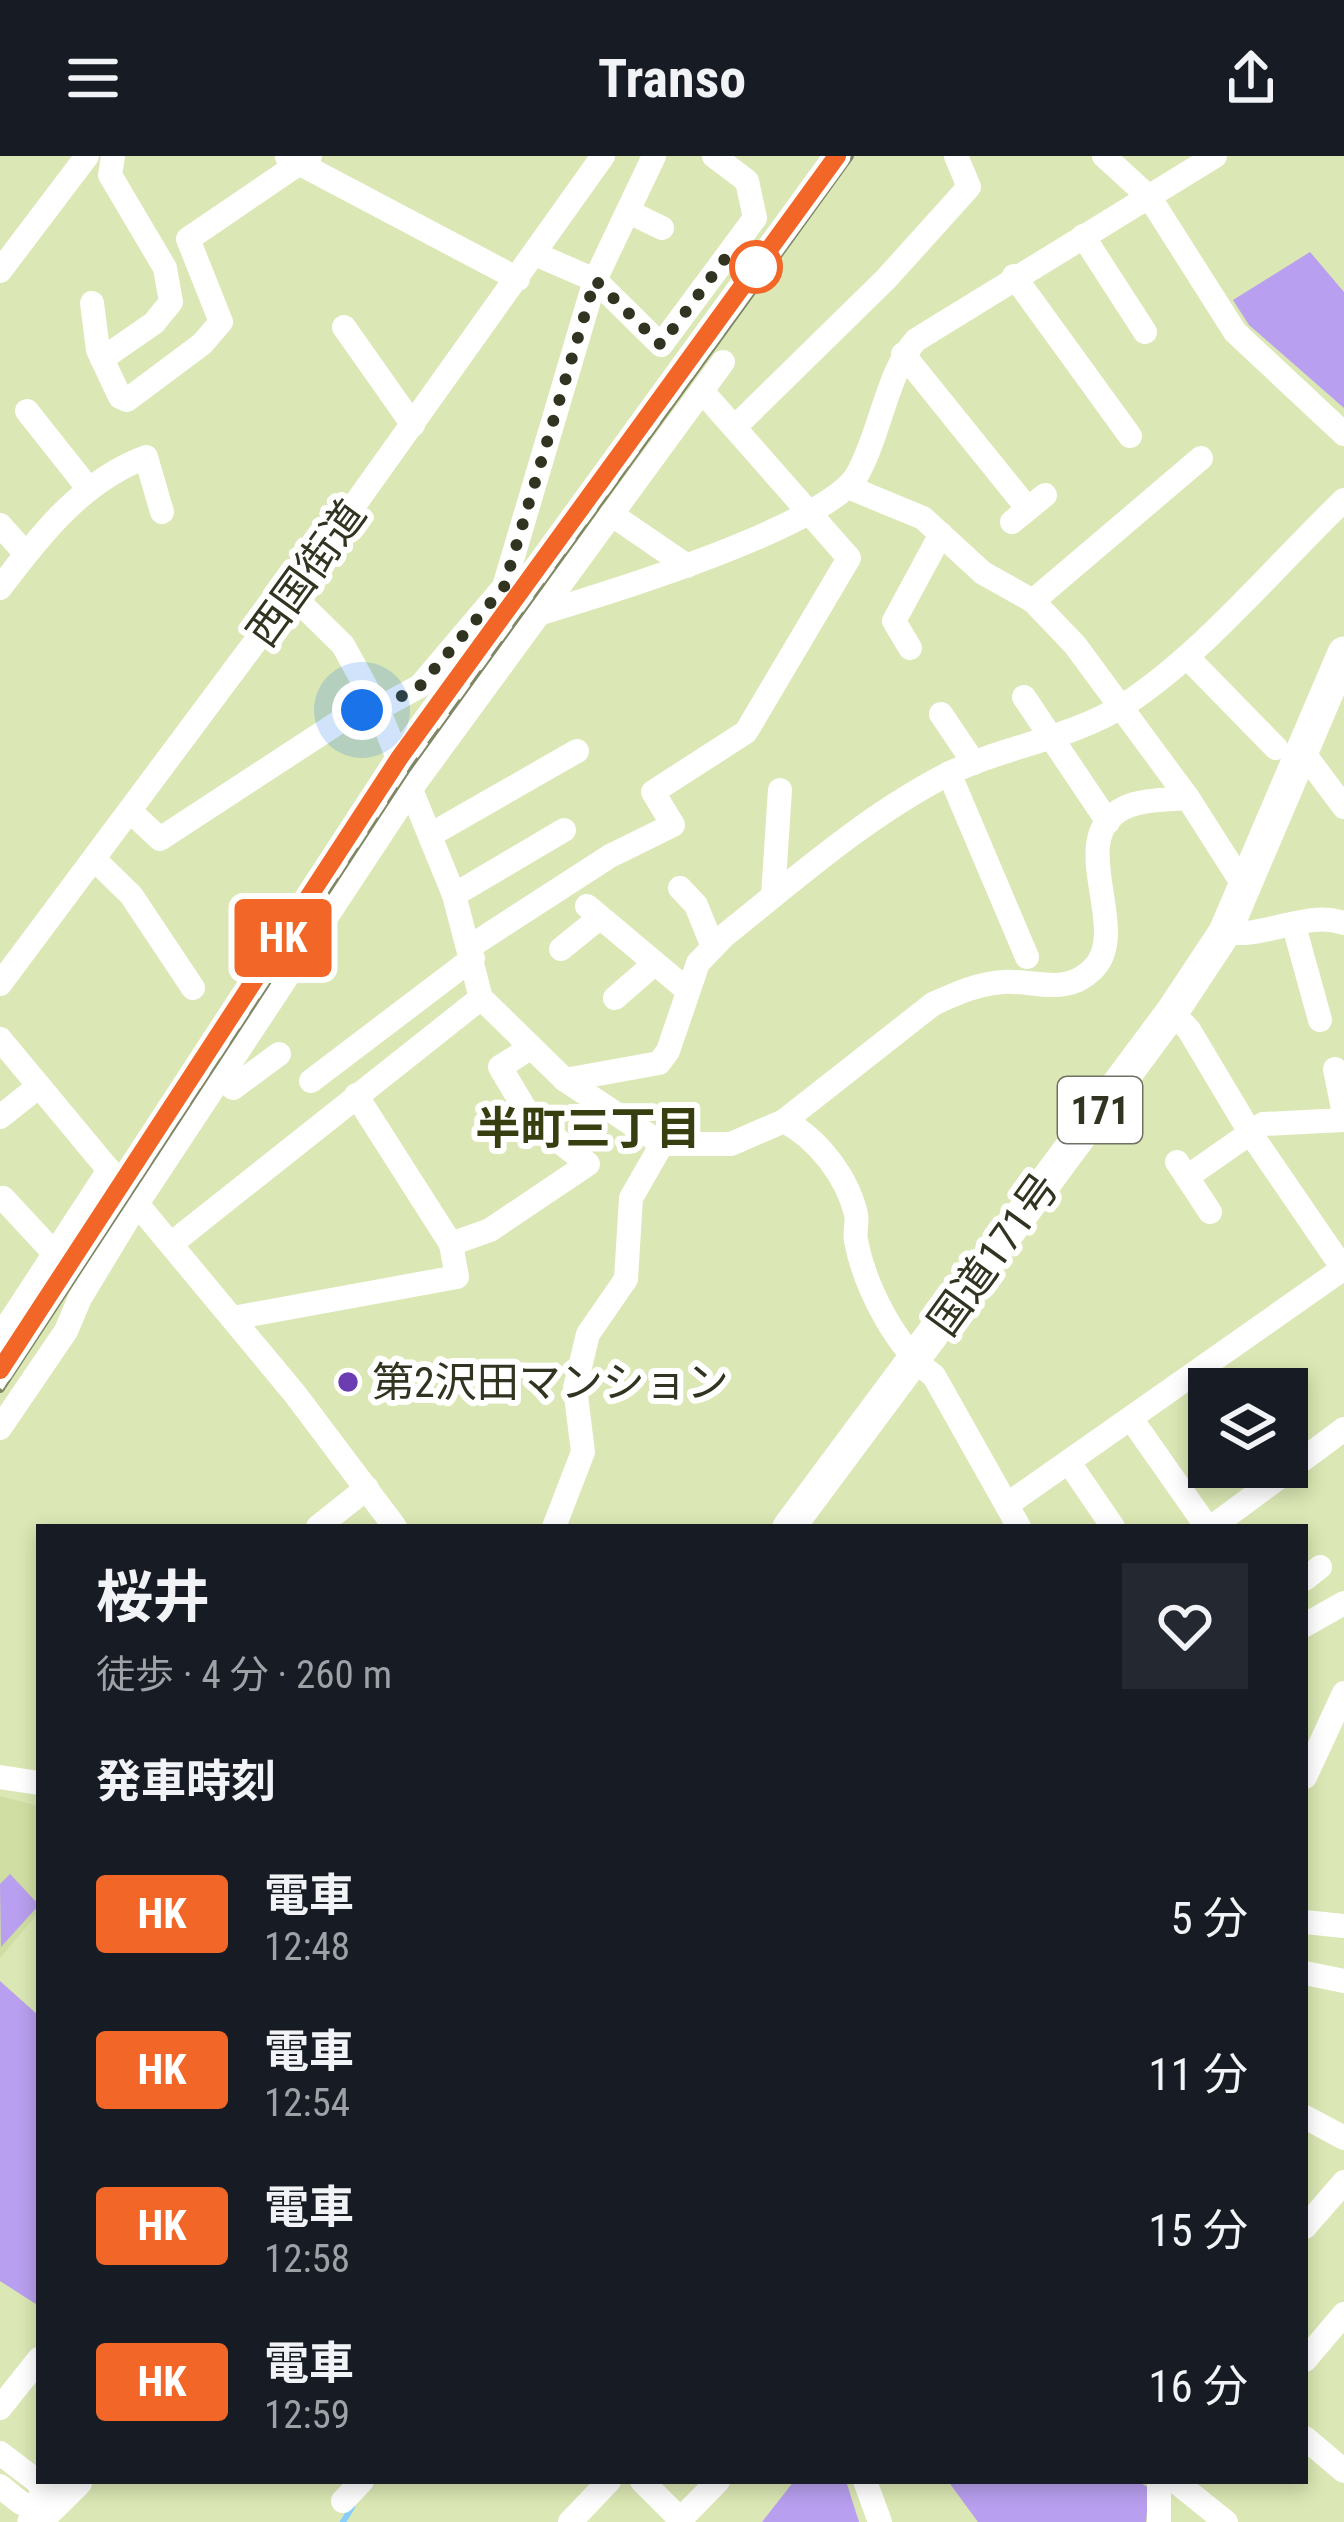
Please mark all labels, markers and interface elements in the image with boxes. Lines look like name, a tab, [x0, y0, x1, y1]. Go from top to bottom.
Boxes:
icon: menu	[60, 45, 126, 111]
icon: share	[1218, 45, 1284, 111]
text: Transo	[598, 47, 746, 110]
unlabelled marker	[731, 242, 781, 292]
street label: 西国街道	[237, 491, 376, 656]
your location	[332, 680, 392, 740]
line badge: HK	[229, 899, 337, 977]
text: HK	[258, 913, 308, 962]
road number: 171	[1058, 1077, 1142, 1143]
district label: 半町三丁目	[475, 1102, 701, 1155]
street label: 国道171号	[918, 1164, 1069, 1345]
place label: 第2沢田マンション	[372, 1358, 729, 1407]
map controls	[1188, 1368, 1308, 1488]
button: layers	[1188, 1368, 1308, 1488]
marker: 第2沢田マンション	[335, 1369, 361, 1395]
button: heart	[1122, 1563, 1248, 1689]
text: 桜井	[96, 1564, 210, 1631]
text: 徒歩 · 4 分 · 260 m	[96, 1652, 392, 1698]
text: 発車時刻	[96, 1755, 276, 1808]
text: 電車	[264, 1869, 354, 1922]
text: HK	[137, 1889, 187, 1938]
text: 5 分	[1170, 1892, 1248, 1945]
text: 12:48	[264, 1924, 350, 1970]
text: 電車	[264, 2025, 354, 2078]
text: HK	[137, 2045, 187, 2094]
text: 11 分	[1148, 2048, 1248, 2101]
text: 12:54	[264, 2080, 350, 2126]
text: 電車	[264, 2181, 354, 2234]
text: HK	[137, 2201, 187, 2250]
text: 15 分	[1148, 2204, 1248, 2257]
text: 12:58	[264, 2236, 350, 2282]
text: 電車	[264, 2337, 354, 2390]
text: HK	[137, 2357, 187, 2406]
text: 16 分	[1148, 2360, 1248, 2413]
text: 12:59	[264, 2392, 350, 2438]

